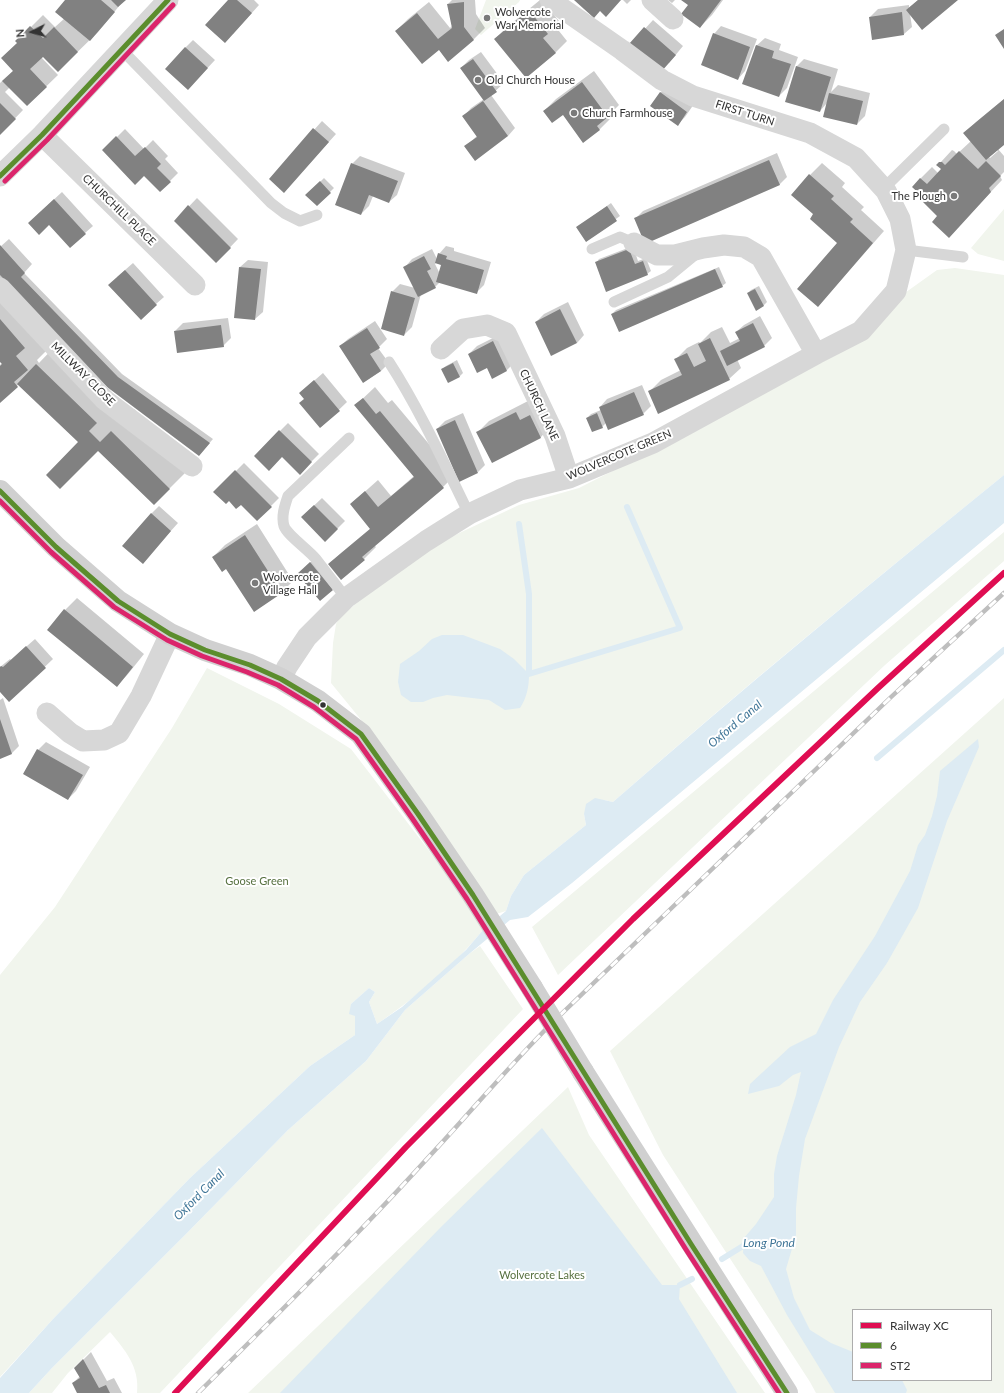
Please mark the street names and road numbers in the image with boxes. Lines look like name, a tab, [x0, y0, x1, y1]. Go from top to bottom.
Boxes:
street label: FIRST TURN	[714, 97, 776, 129]
street label: CHURCHILL PLACE	[80, 172, 158, 248]
street label: MILLWAY CLOSE	[48, 339, 118, 409]
street label: CHURCH LANE	[517, 367, 561, 443]
street label: WOLVERCOTE GREEN	[565, 427, 673, 483]

